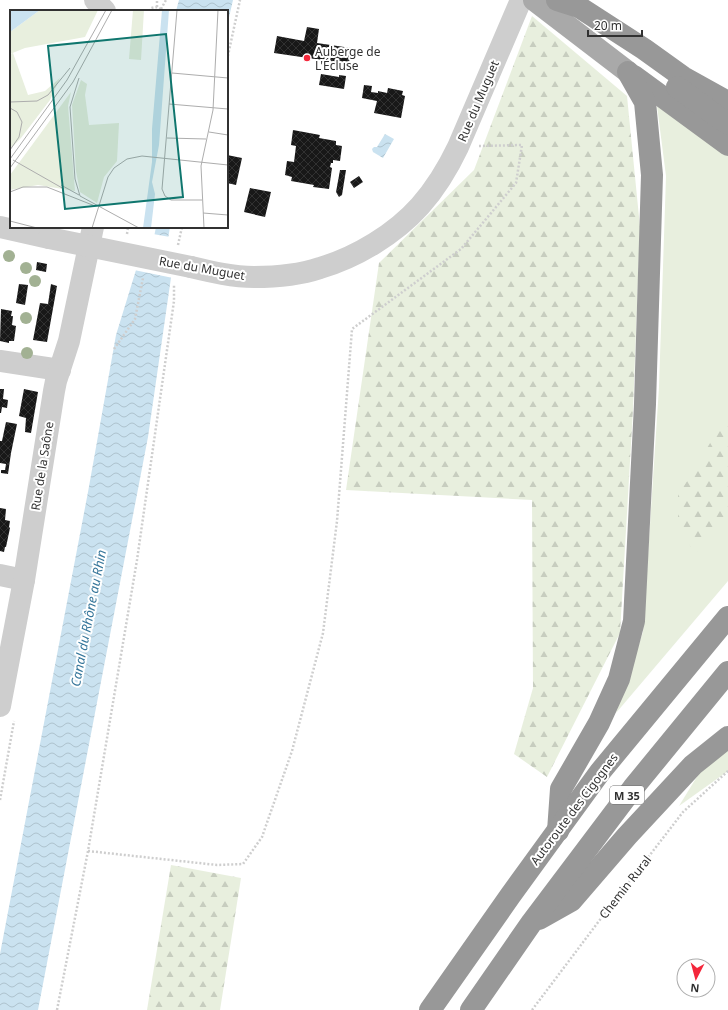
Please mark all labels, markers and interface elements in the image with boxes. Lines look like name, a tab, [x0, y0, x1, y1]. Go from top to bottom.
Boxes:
inset map	[10, 10, 228, 228]
scale bar	[588, 12, 642, 38]
text: 20 m	[594, 17, 622, 34]
place label: Auberge de L'Écluse	[315, 43, 381, 74]
marker: Auberge de L'Écluse	[302, 53, 312, 63]
street label: Rue du Muguet	[453, 57, 503, 144]
street label: Rue du Muguet	[158, 252, 247, 284]
street label: Rue de la Saône	[27, 420, 57, 512]
water label: Canal du Rhône au Rhin	[66, 548, 110, 688]
street label: Autoroute des Cigognes	[526, 749, 622, 868]
road number: M 35	[610, 786, 644, 804]
street label: Chemin Rural	[595, 852, 655, 922]
north arrow	[676, 958, 716, 998]
text: N	[690, 981, 700, 996]

